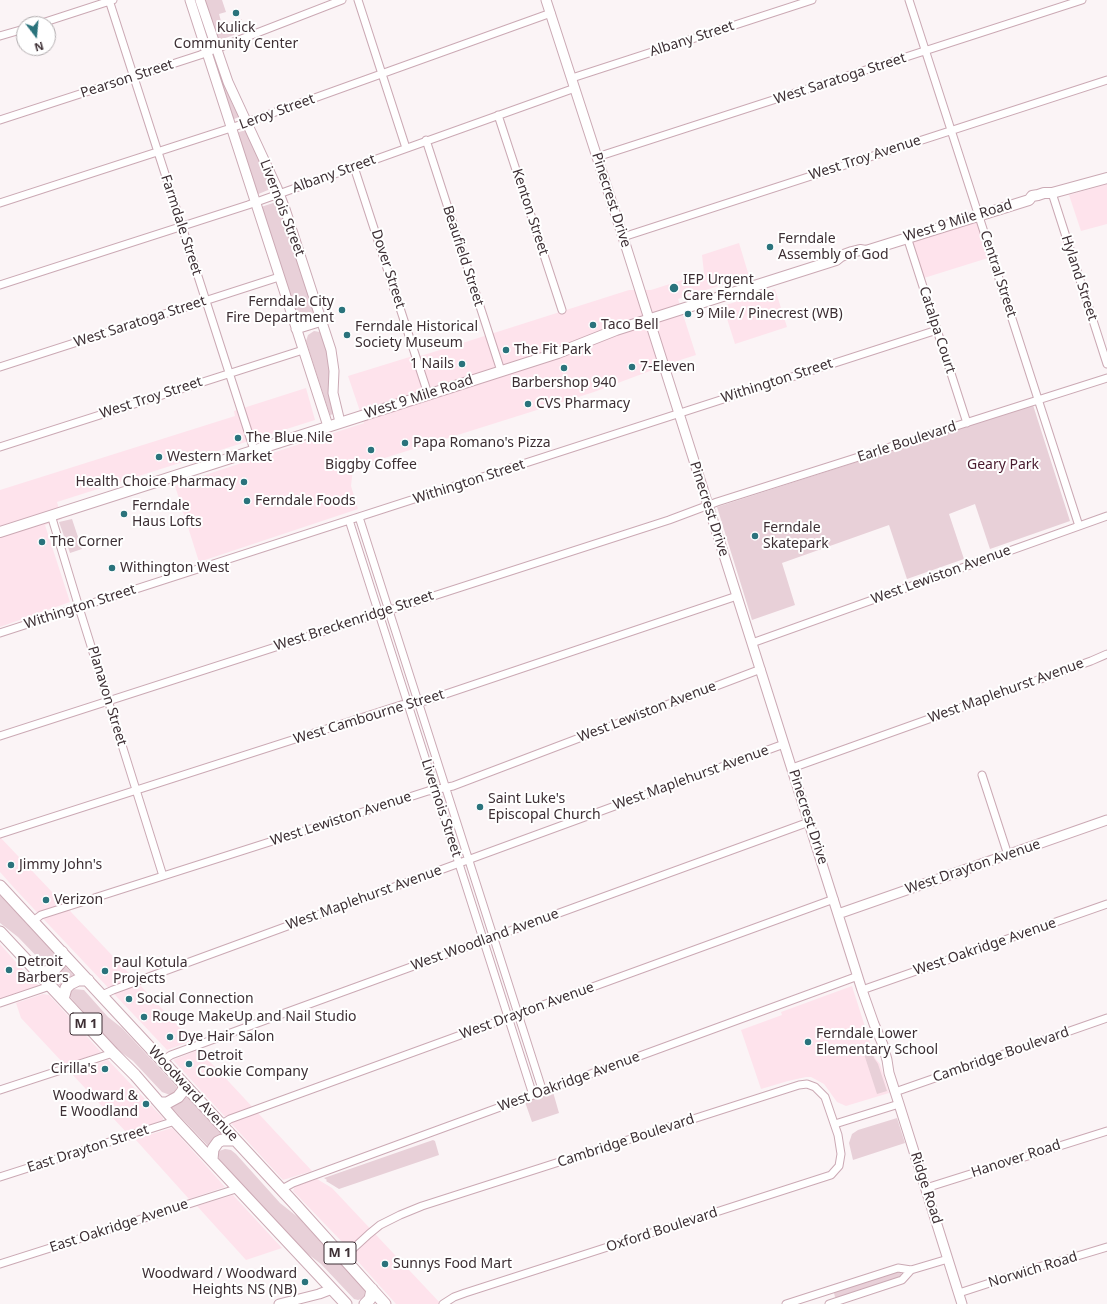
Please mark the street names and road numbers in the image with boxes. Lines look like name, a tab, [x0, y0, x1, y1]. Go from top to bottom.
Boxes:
street label: Albany Street	[648, 17, 736, 61]
street label: West Saratoga Street	[772, 50, 908, 108]
street label: Pearson Street	[78, 56, 176, 102]
street label: Leroy Street	[237, 91, 317, 133]
street label: West Troy Avenue	[807, 132, 923, 184]
street label: Pinecrest Drive	[588, 150, 634, 250]
street label: Albany Street	[290, 151, 378, 197]
street label: Livernois Street	[256, 157, 308, 259]
street label: Kenton Street	[508, 167, 552, 257]
street label: Farmdale Street	[157, 173, 205, 277]
street label: West 9 Mile Road	[902, 196, 1014, 246]
street label: Beaufield Street	[439, 204, 487, 308]
street label: Dover Street	[367, 227, 409, 311]
street label: Central Street	[976, 229, 1020, 319]
street label: Hyland Street	[1057, 233, 1101, 323]
street label: Catalpa Court	[915, 285, 959, 375]
street label: West Saratoga Street	[72, 293, 208, 351]
street label: Withington Street	[719, 355, 835, 407]
street label: West 9 Mile Road	[363, 372, 475, 422]
street label: West Troy Street	[98, 374, 204, 422]
street label: Earle Boulevard	[855, 418, 959, 466]
street label: Withington Street	[411, 456, 527, 508]
street label: Pinecrest Drive	[686, 459, 732, 559]
street label: West Lewiston Avenue	[869, 542, 1013, 608]
street label: Withington Street	[22, 581, 138, 633]
street label: West Breckenridge Street	[272, 587, 436, 655]
street label: Planavon Street	[84, 644, 130, 748]
street label: West Maplehurst Avenue	[926, 655, 1086, 727]
street label: West Lewiston Avenue	[575, 678, 719, 746]
street label: West Cambourne Street	[292, 686, 446, 748]
street label: West Maplehurst Avenue	[611, 742, 771, 814]
street label: Livernois Street	[417, 757, 465, 859]
street label: Pinecrest Drive	[785, 767, 831, 867]
street label: West Lewiston Avenue	[268, 788, 414, 850]
street label: West Drayton Avenue	[903, 836, 1043, 898]
street label: West Maplehurst Avenue	[284, 862, 444, 934]
street label: West Woodland Avenue	[409, 905, 561, 975]
street label: West Oakridge Avenue	[912, 915, 1058, 979]
street label: West Drayton Avenue	[458, 979, 596, 1043]
road number: M 1	[70, 1013, 102, 1035]
street label: Cambridge Boulevard	[931, 1024, 1071, 1086]
street label: Woodward Avenue	[145, 1043, 241, 1145]
street label: West Oakridge Avenue	[496, 1049, 642, 1115]
street label: Cambridge Boulevard	[555, 1111, 697, 1171]
street label: East Drayton Street	[25, 1121, 151, 1177]
street label: Hanover Road	[969, 1137, 1063, 1181]
street label: Ridge Road	[906, 1150, 946, 1226]
street label: East Oakridge Avenue	[48, 1196, 190, 1256]
street label: Oxford Boulevard	[604, 1204, 720, 1256]
road number: M 1	[324, 1242, 356, 1264]
street label: Norwich Road	[986, 1248, 1080, 1292]

